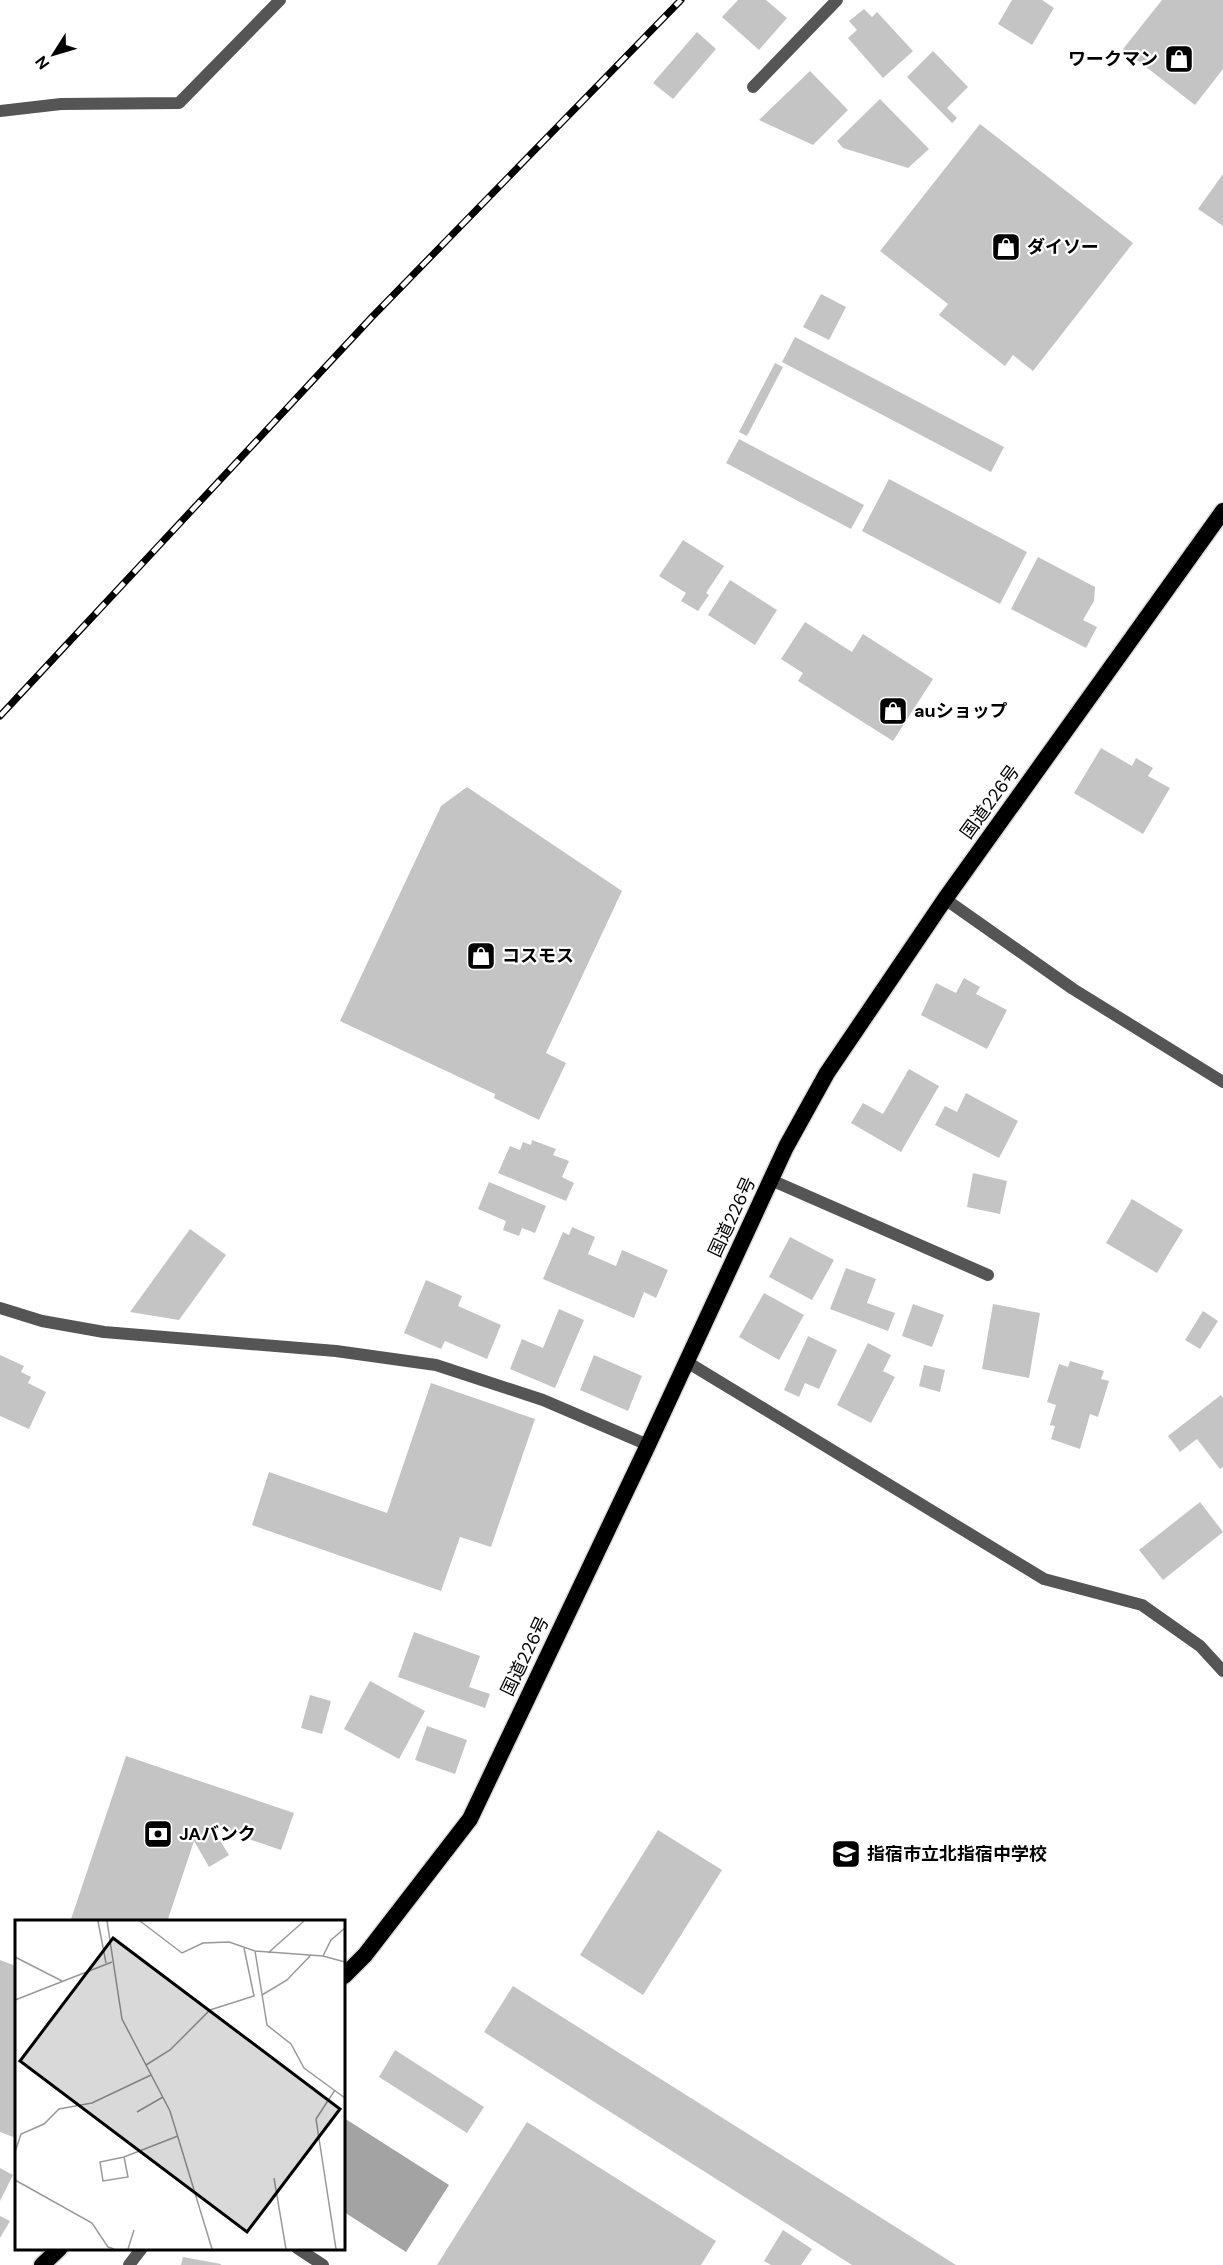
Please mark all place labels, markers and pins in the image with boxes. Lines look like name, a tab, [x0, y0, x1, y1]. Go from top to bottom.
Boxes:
shop icon: ワークマン	[1163, 43, 1195, 75]
place label: ワークマン	[1068, 47, 1158, 71]
shop icon: ダイソー	[990, 231, 1022, 263]
place label: ダイソー	[1027, 235, 1099, 259]
shop icon: auショップ	[877, 695, 909, 727]
place label: auショップ	[914, 699, 1008, 723]
shop icon: コスモス	[465, 940, 497, 972]
place label: コスモス	[502, 944, 574, 968]
bank icon: JAバンク	[142, 1818, 174, 1850]
place label: JAバンク	[179, 1822, 256, 1846]
school or university icon: 指宿市立北指宿中学校	[830, 1838, 862, 1870]
place label: 指宿市立北指宿中学校	[867, 1842, 1047, 1866]

